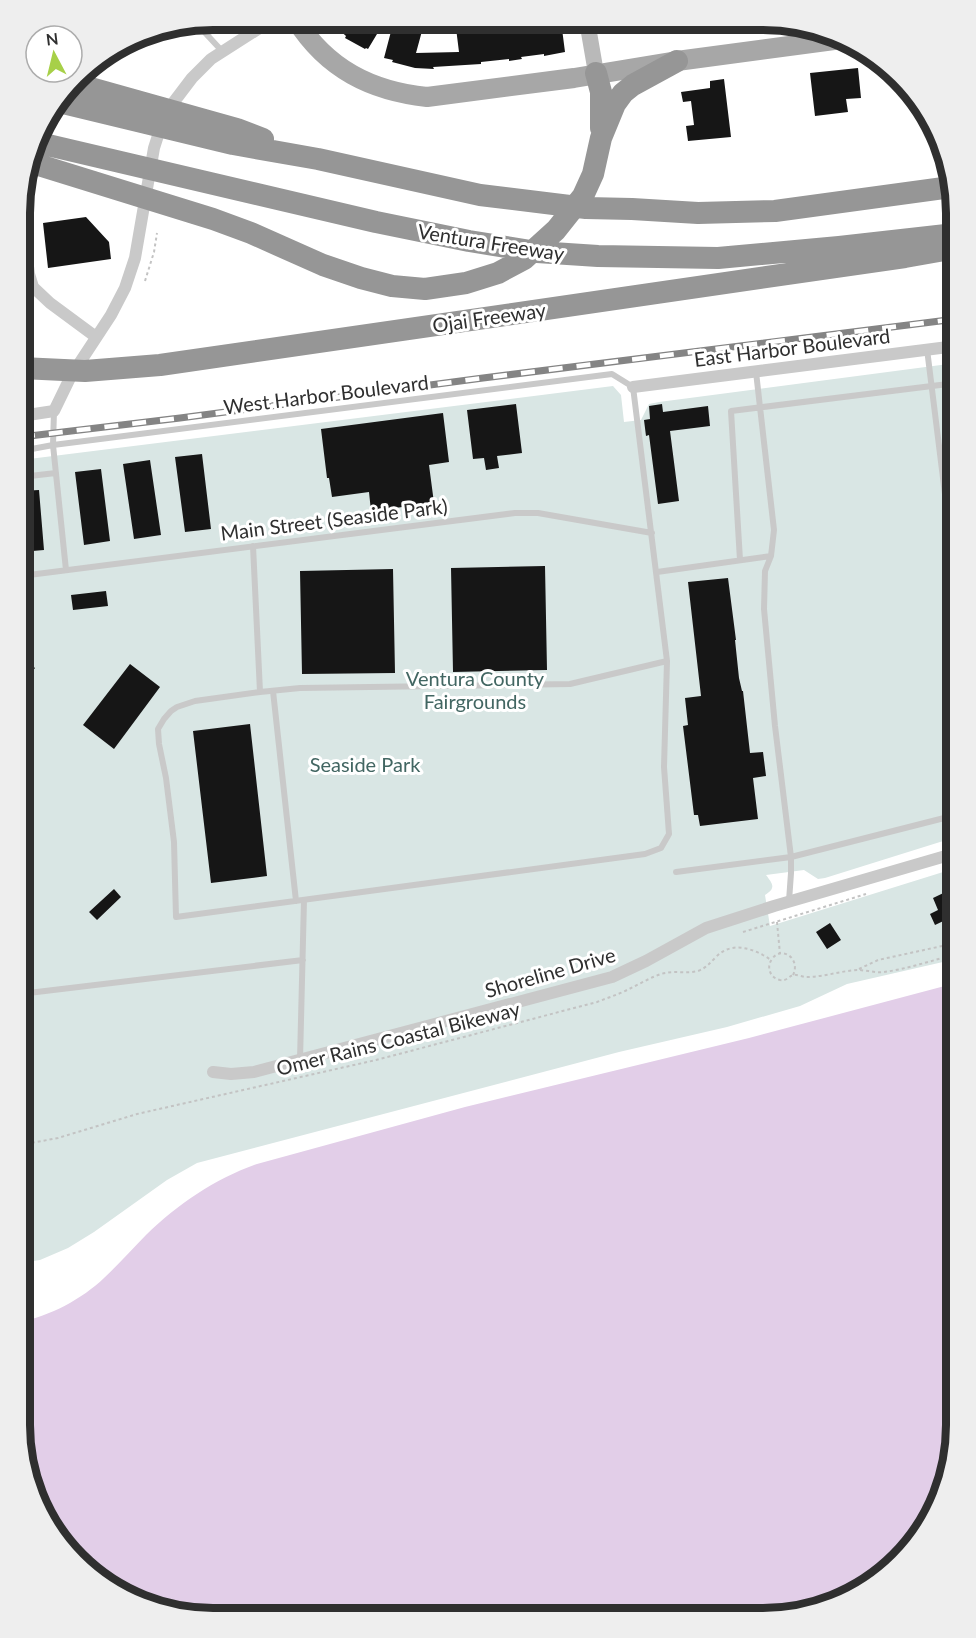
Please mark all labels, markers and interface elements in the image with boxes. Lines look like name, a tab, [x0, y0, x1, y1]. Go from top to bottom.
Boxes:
north arrow	[24, 24, 84, 84]
text: N	[45, 28, 59, 49]
street label: Ventura Freeway	[416, 219, 567, 266]
street label: Ojai Freeway	[431, 297, 548, 337]
street label: East Harbor Boulevard	[693, 323, 891, 371]
street label: West Harbor Boulevard	[222, 370, 430, 418]
street label: Main Street (Seaside Park)	[219, 493, 449, 545]
park label: Ventura County Fairgrounds	[406, 666, 545, 713]
park label: Seaside Park	[310, 752, 421, 776]
street label: Shoreline Drive	[482, 942, 618, 1002]
street label: Omer Rains Coastal Bikeway	[274, 996, 523, 1080]

